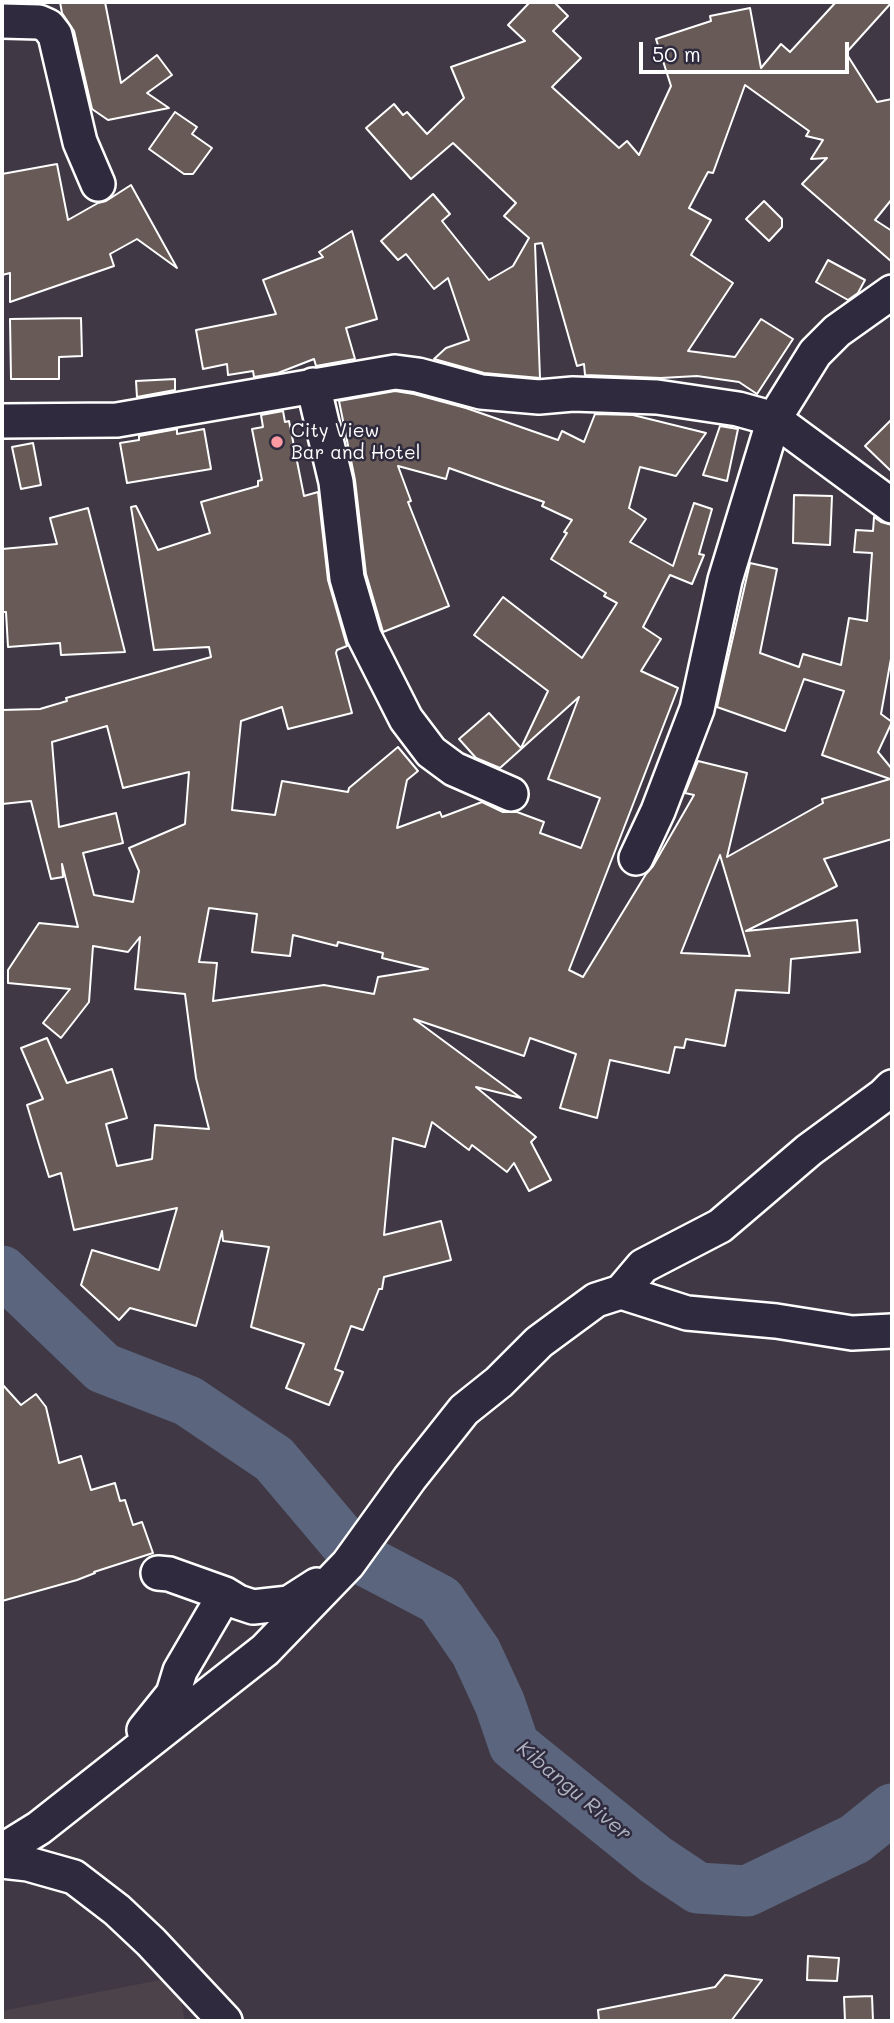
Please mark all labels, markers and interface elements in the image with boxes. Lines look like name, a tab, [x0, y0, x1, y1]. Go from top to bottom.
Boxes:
scale bar	[642, 28, 852, 72]
text: 50 m	[652, 40, 701, 67]
place label: City View Bar and Hotel	[291, 420, 420, 464]
marker: City View Bar and Hotel	[269, 434, 285, 450]
water label: Kibangu River	[511, 1736, 637, 1846]

